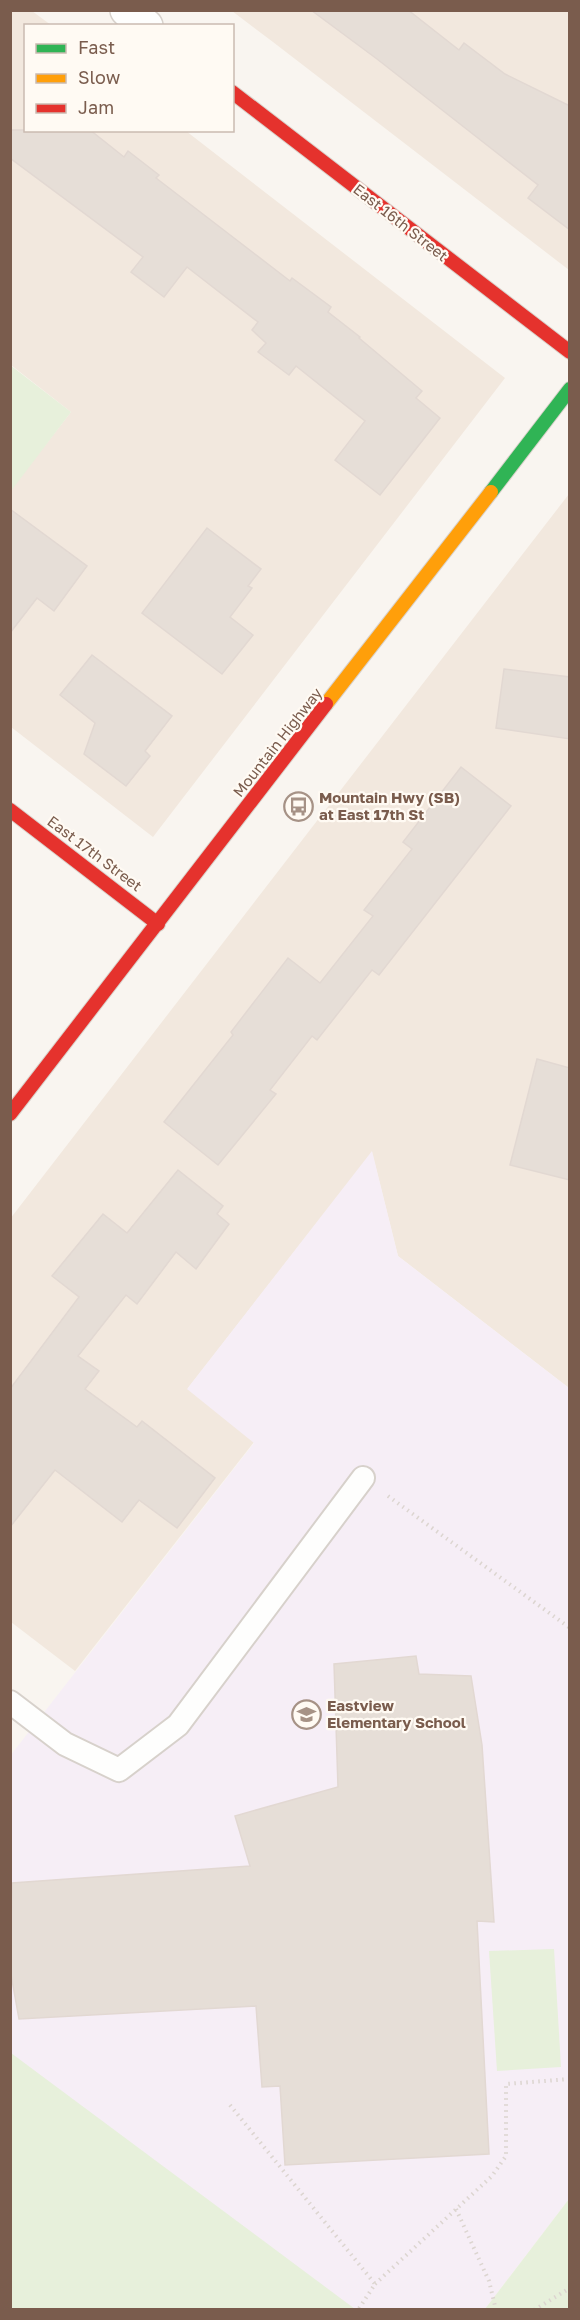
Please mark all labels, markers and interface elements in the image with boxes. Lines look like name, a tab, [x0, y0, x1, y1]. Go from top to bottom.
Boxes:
legend	[24, 24, 234, 132]
text: Fast	[78, 36, 115, 58]
text: Slow	[78, 66, 121, 88]
text: Jam	[78, 96, 114, 118]
street label: East 16th Street	[350, 180, 452, 264]
street label: Mountain Highway	[229, 683, 326, 800]
place label: Mountain Hwy (SB) at East 17th St	[319, 788, 460, 823]
bus stop icon: Mountain Hwy (SB) at East 17th St	[282, 790, 314, 822]
street label: East 17th Street	[44, 812, 146, 894]
place label: Eastview Elementary School	[327, 1696, 466, 1731]
school or university icon: Eastview Elementary School	[290, 1698, 322, 1730]

